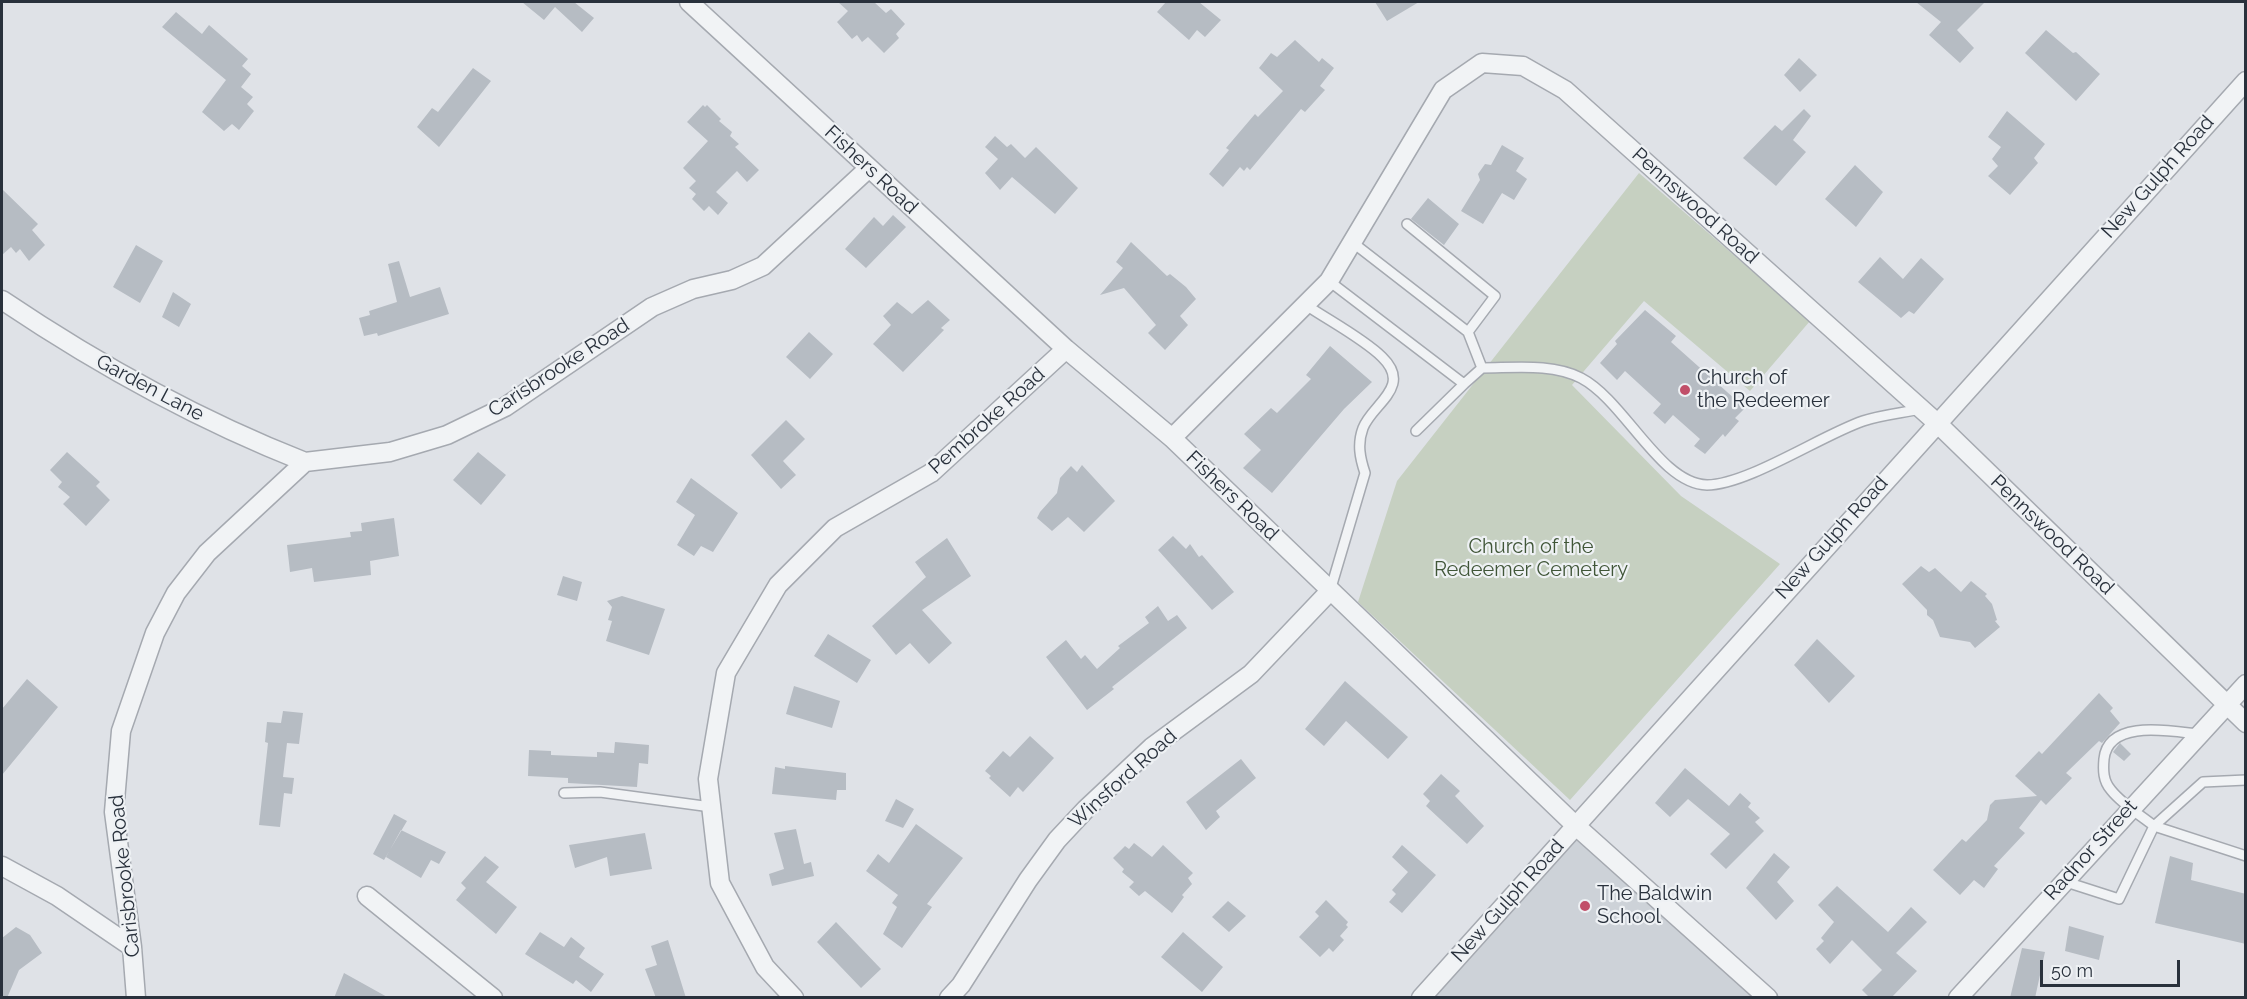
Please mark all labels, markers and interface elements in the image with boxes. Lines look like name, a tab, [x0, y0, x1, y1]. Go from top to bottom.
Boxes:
street label: New Gulph Road	[2097, 111, 2219, 243]
street label: Fishers Road	[819, 121, 923, 219]
street label: Pennswood Road	[1627, 143, 1763, 269]
street label: Carisbrooke Road	[484, 313, 634, 423]
street label: Garden Lane	[92, 350, 208, 426]
street label: Pembroke Road	[924, 363, 1050, 479]
place label: Church of the Redeemer	[1697, 366, 1830, 413]
marker: Church of the Redeemer	[1678, 383, 1692, 397]
street label: Fishers Road	[1181, 446, 1283, 546]
street label: Pennswood Road	[1985, 470, 2119, 600]
street label: New Gulph Road	[1771, 472, 1893, 604]
park label: Church of the Redeemer Cemetery	[1434, 535, 1628, 582]
street label: Winsford Road	[1064, 724, 1182, 834]
street label: Carisbrooke Road	[105, 794, 145, 958]
street label: Radnor Street	[2039, 795, 2143, 905]
street label: New Gulph Road	[1447, 835, 1569, 967]
place label: The Baldwin School	[1597, 882, 1712, 929]
marker: The Baldwin School	[1578, 899, 1592, 913]
scale bar	[2043, 948, 2182, 986]
text: 50 m	[2051, 960, 2093, 981]

